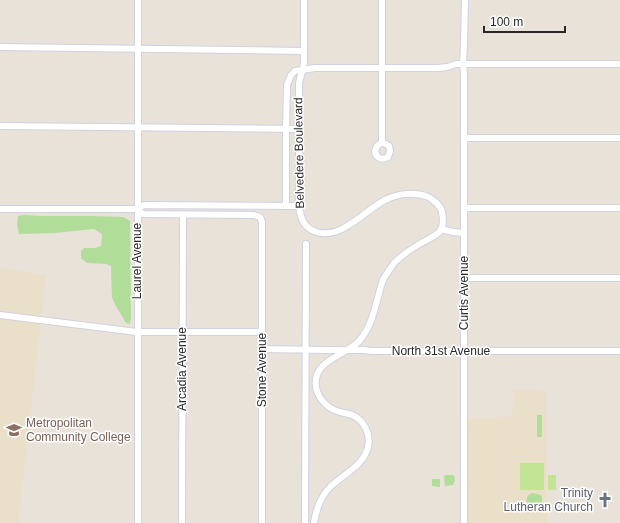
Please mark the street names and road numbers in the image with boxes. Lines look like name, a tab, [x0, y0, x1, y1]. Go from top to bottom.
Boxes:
street label: Belvedere Boulevard	[291, 97, 307, 209]
street label: Laurel Avenue	[130, 222, 144, 299]
street label: Curtis Avenue	[457, 255, 471, 330]
street label: Arcadia Avenue	[175, 327, 189, 411]
street label: Stone Avenue	[255, 332, 269, 407]
street label: North 31st Avenue	[392, 344, 491, 358]

